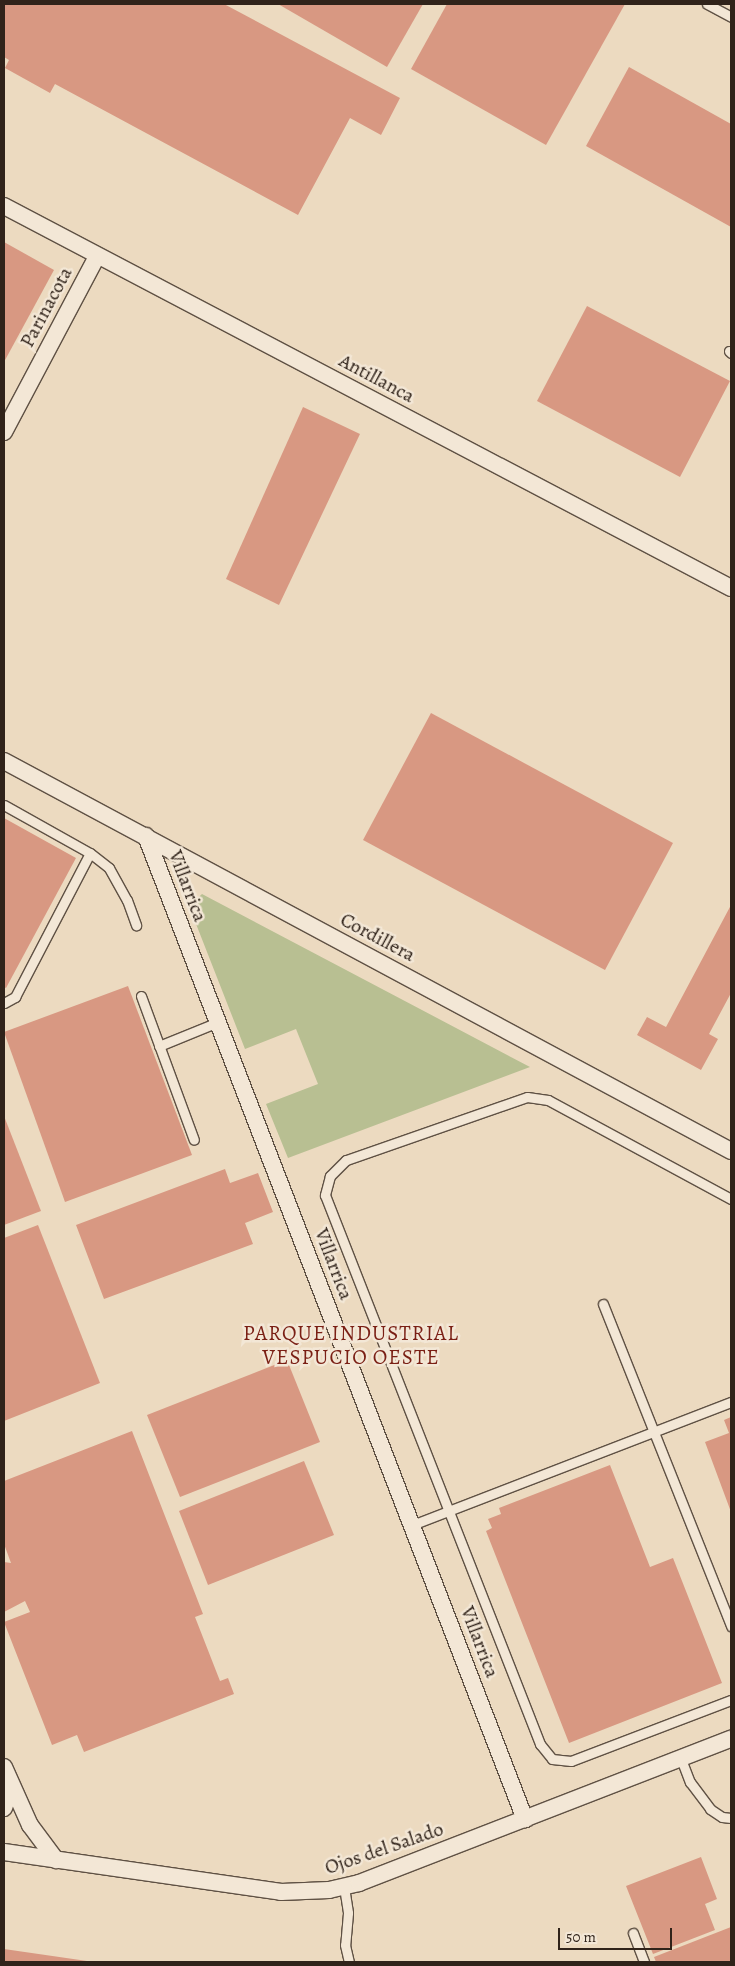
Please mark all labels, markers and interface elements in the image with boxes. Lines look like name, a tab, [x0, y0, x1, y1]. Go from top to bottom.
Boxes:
street label: Parinacota	[15, 263, 77, 351]
street label: Antillanca	[335, 348, 419, 408]
street label: Villarrica	[163, 847, 213, 925]
street label: Cordillera	[336, 907, 420, 967]
street label: Villarrica	[309, 1225, 359, 1303]
district label: PARQUE INDUSTRIAL VESPUCIO OESTE	[241, 1320, 461, 1370]
street label: Villarrica	[455, 1603, 505, 1681]
street label: Ojos del Salado	[322, 1817, 446, 1879]
scale bar	[560, 1918, 674, 1950]
text: 50 m	[566, 1927, 596, 1947]

